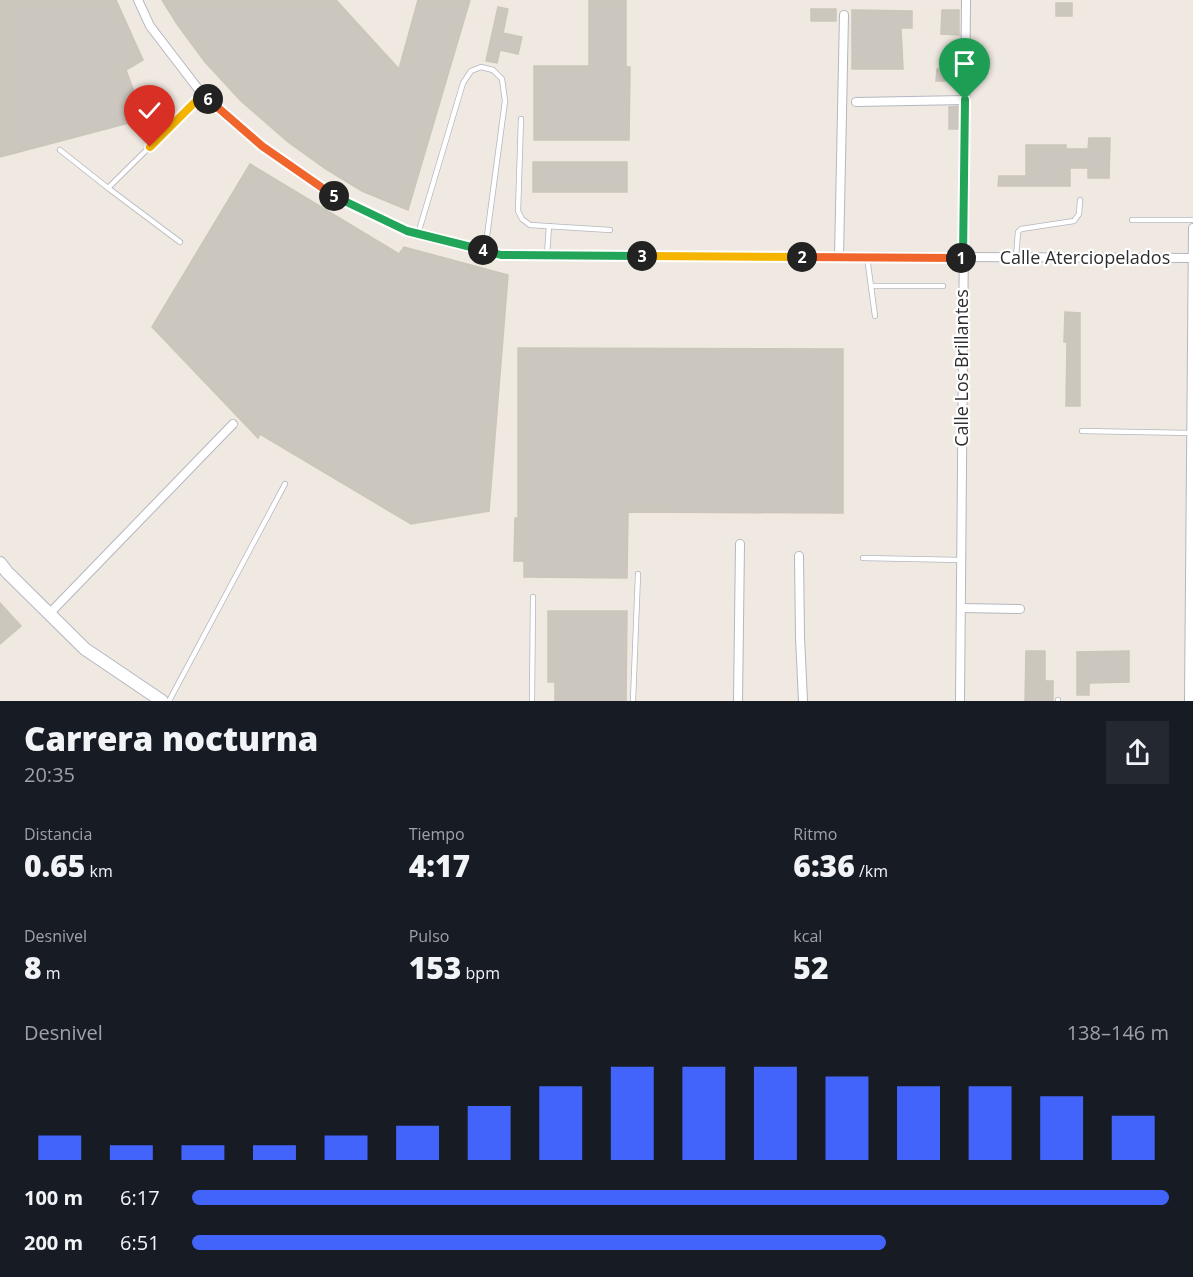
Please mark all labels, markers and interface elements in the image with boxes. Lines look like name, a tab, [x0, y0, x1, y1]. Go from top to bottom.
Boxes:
pin	[939, 38, 990, 100]
icon: arrive	[948, 47, 981, 80]
pin: 6	[193, 84, 223, 114]
pin	[124, 85, 175, 147]
text: 6	[203, 88, 213, 110]
icon: check	[133, 94, 166, 127]
pin: 5	[319, 181, 349, 211]
text: 5	[329, 185, 339, 207]
pin: 4	[468, 235, 498, 265]
text: 4	[478, 239, 488, 261]
pin: 3	[627, 241, 657, 271]
pin: 2	[787, 242, 817, 272]
pin: 1	[946, 243, 976, 273]
text: 3	[637, 245, 647, 267]
street label: Calle Aterciopelados	[1000, 245, 1170, 269]
text: 2	[797, 246, 807, 268]
text: 1	[956, 247, 966, 269]
street label: Calle Los Brillantes	[949, 289, 973, 447]
text: Carrera nocturna	[24, 716, 318, 761]
button: share	[1106, 721, 1169, 784]
text: 20:35	[24, 761, 75, 788]
text: Distancia	[24, 823, 92, 845]
text: Tiempo	[409, 823, 465, 845]
text: Ritmo	[793, 823, 837, 845]
text: 0.65	[24, 845, 85, 886]
text: 4:17	[409, 845, 470, 886]
text: 6:36	[793, 845, 855, 886]
text: km	[85, 860, 113, 882]
text: /km	[855, 860, 888, 882]
text: Desnivel	[24, 925, 87, 947]
text: Pulso	[409, 925, 449, 947]
text: kcal	[793, 925, 822, 947]
text: 8	[24, 947, 42, 988]
text: 153	[409, 947, 461, 988]
text: 52	[793, 947, 828, 988]
text: m	[42, 962, 61, 984]
text: bpm	[461, 962, 500, 984]
text: Desnivel	[24, 1019, 103, 1046]
text: 138–146 m	[1067, 1019, 1169, 1046]
text: 100 m	[24, 1184, 83, 1211]
text: 6:17	[120, 1184, 160, 1211]
text: 200 m	[24, 1229, 83, 1256]
text: 6:51	[120, 1229, 160, 1256]

